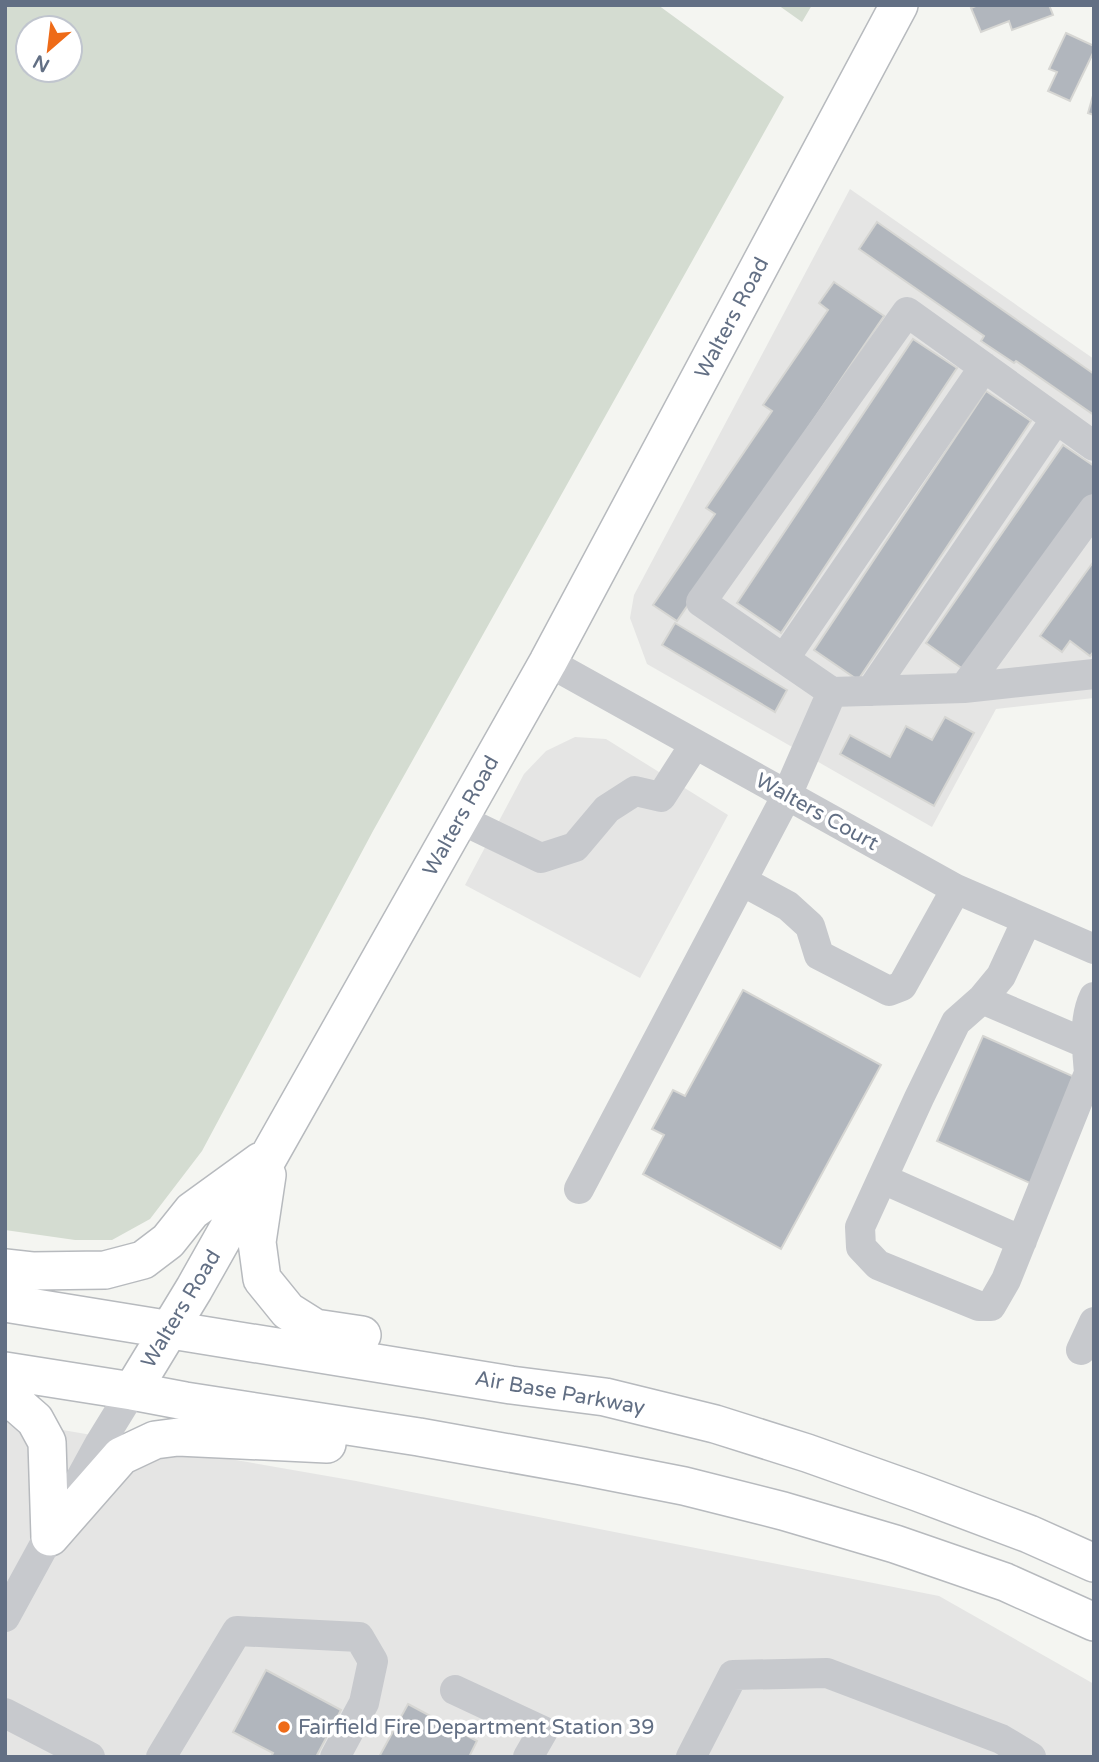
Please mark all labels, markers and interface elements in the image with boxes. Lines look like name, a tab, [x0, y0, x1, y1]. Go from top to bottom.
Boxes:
north arrow	[14, 14, 84, 84]
text: N	[30, 50, 53, 76]
street label: Walters Road	[690, 253, 774, 383]
street label: Walters Road	[418, 752, 504, 880]
street label: Walters Court	[751, 768, 883, 856]
street label: Walters Road	[136, 1245, 226, 1373]
street label: Air Base Parkway	[473, 1366, 647, 1420]
place label: Fairfield Fire Department Station 39	[298, 1715, 655, 1740]
marker: Fairfield Fire Department Station 39	[276, 1719, 292, 1735]

